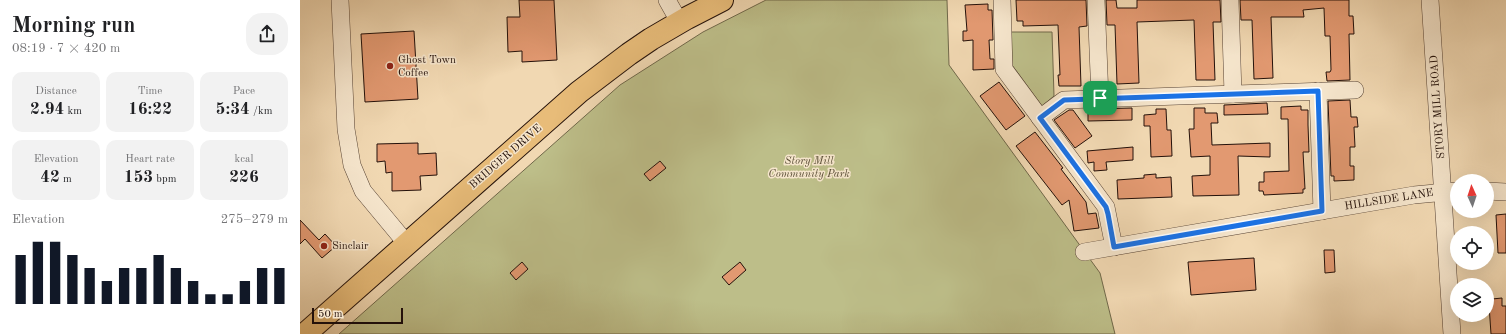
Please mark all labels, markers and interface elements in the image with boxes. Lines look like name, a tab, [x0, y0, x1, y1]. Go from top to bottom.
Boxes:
button: share	[246, 13, 288, 55]
text: Morning run	[12, 15, 135, 37]
text: 08:19 · 7 × 420 m	[12, 42, 120, 55]
street label: STORY MILL ROAD	[1429, 54, 1447, 159]
place label: Ghost Town Coffee	[398, 55, 456, 79]
marker: Ghost Town Coffee	[385, 61, 395, 71]
pin	[1083, 81, 1117, 115]
text: Distance	[35, 86, 77, 97]
text: Time	[138, 86, 162, 97]
text: Pace	[233, 86, 255, 97]
icon: arrive	[1089, 87, 1111, 109]
text: 2.94	[30, 101, 64, 118]
text: 16:22	[128, 101, 172, 118]
text: 5:34	[216, 101, 250, 118]
text: km	[64, 106, 82, 117]
text: /km	[250, 106, 272, 117]
street label: BRIDGER DRIVE	[468, 123, 544, 191]
text: Elevation	[34, 154, 78, 165]
text: Heart rate	[125, 154, 175, 165]
text: kcal	[235, 154, 253, 165]
park label: Story Mill Community Park	[768, 156, 850, 180]
text: 42	[40, 169, 60, 186]
text: 153	[124, 169, 153, 186]
text: 226	[229, 169, 259, 186]
text: m	[60, 174, 72, 185]
text: bpm	[153, 174, 176, 185]
north arrow	[1450, 174, 1494, 218]
map controls	[1450, 174, 1494, 322]
street label: HILLSIDE LANE	[1344, 188, 1434, 212]
text: Elevation	[12, 213, 65, 226]
text: 275–279 m	[221, 213, 288, 226]
button: locate	[1450, 226, 1494, 270]
marker: Sinclair	[319, 241, 329, 251]
place label: Sinclair	[332, 241, 369, 252]
button: layers	[1450, 278, 1494, 322]
scale bar	[312, 306, 403, 325]
text: 50 m	[318, 309, 343, 320]

